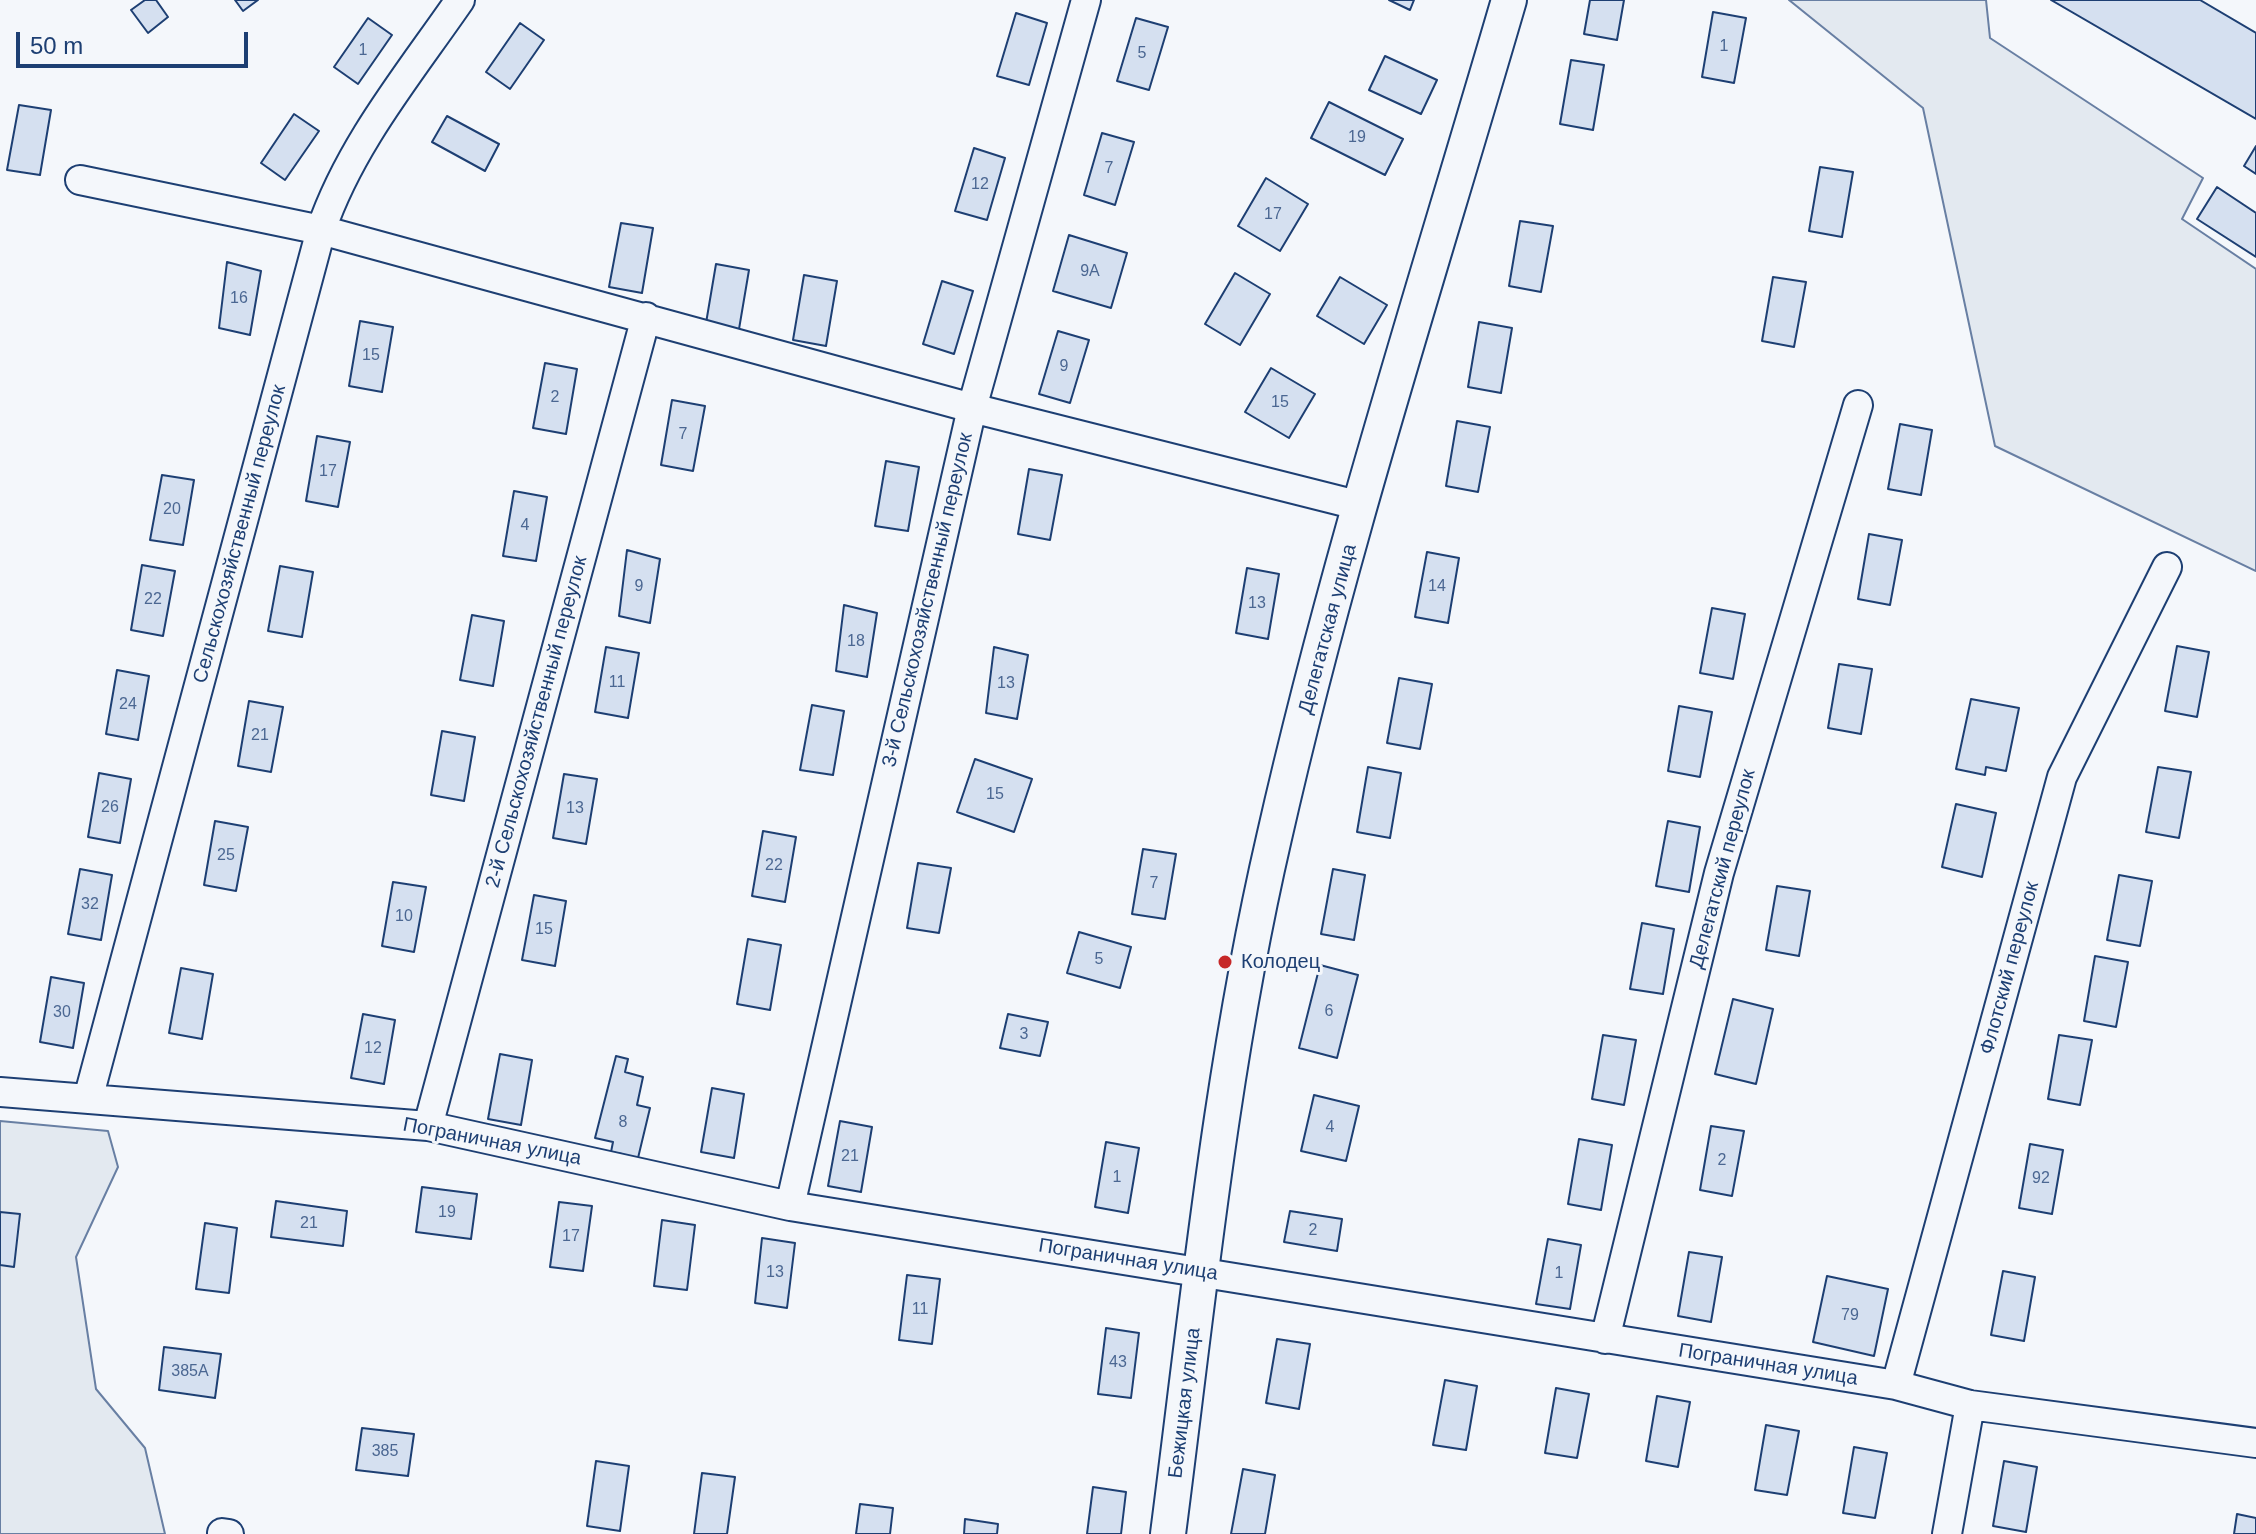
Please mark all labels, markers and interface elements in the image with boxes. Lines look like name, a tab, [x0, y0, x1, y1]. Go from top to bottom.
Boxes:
scale bar	[20, 16, 252, 66]
text: 50 m	[30, 32, 83, 59]
house number: 1	[1720, 37, 1728, 57]
house number: 1	[359, 41, 367, 61]
house number: 5	[1138, 44, 1146, 64]
house number: 19	[1348, 128, 1366, 148]
house number: 7	[1105, 159, 1113, 179]
house number: 12	[971, 175, 989, 195]
house number: 17	[1264, 205, 1282, 225]
house number: 9А	[1080, 262, 1100, 282]
house number: 16	[230, 289, 248, 309]
house number: 15	[362, 346, 380, 366]
house number: 9	[1060, 357, 1068, 377]
street label: Сельскохозяйственный переулок	[189, 382, 291, 686]
house number: 2	[551, 388, 559, 408]
house number: 15	[1271, 393, 1289, 413]
house number: 7	[679, 425, 687, 445]
street label: 3-й Сельскохозяйственный переулок	[878, 430, 978, 770]
house number: 17	[319, 462, 337, 482]
house number: 20	[163, 500, 181, 520]
house number: 4	[521, 516, 529, 536]
street label: Делегатская улица	[1294, 541, 1362, 717]
street label: 2-й Сельскохозяйственный переулок	[481, 554, 593, 890]
house number: 9	[635, 577, 643, 597]
house number: 14	[1428, 577, 1446, 597]
house number: 22	[144, 590, 162, 610]
house number: 13	[1248, 594, 1266, 614]
house number: 18	[847, 632, 865, 652]
house number: 11	[609, 673, 625, 693]
house number: 13	[997, 674, 1015, 694]
house number: 24	[119, 695, 137, 715]
house number: 21	[251, 726, 269, 746]
street label: Делегатский переулок	[1685, 767, 1761, 971]
house number: 15	[986, 785, 1004, 805]
house number: 26	[101, 798, 119, 818]
house number: 13	[566, 799, 584, 819]
house number: 25	[217, 846, 235, 866]
house number: 22	[765, 856, 783, 876]
house number: 7	[1150, 874, 1158, 894]
street label: Флотский переулок	[1975, 879, 2045, 1057]
house number: 32	[81, 895, 99, 915]
house number: 10	[395, 907, 413, 927]
house number: 15	[535, 920, 553, 940]
house number: 5	[1095, 950, 1103, 970]
place label: Колодец	[1241, 950, 1320, 974]
marker: Колодец	[1216, 953, 1234, 971]
house number: 6	[1325, 1002, 1333, 1022]
house number: 30	[53, 1003, 71, 1023]
house number: 3	[1020, 1025, 1028, 1045]
house number: 12	[364, 1039, 382, 1059]
street label: Пограничная улица	[401, 1113, 583, 1171]
house number: 8	[619, 1113, 627, 1133]
house number: 4	[1326, 1118, 1334, 1138]
house number: 21	[841, 1147, 859, 1167]
house number: 2	[1718, 1151, 1726, 1171]
house number: 1	[1113, 1168, 1121, 1188]
house number: 92	[2032, 1169, 2050, 1189]
house number: 19	[438, 1203, 456, 1223]
house number: 21	[300, 1214, 318, 1234]
house number: 2	[1309, 1221, 1317, 1241]
house number: 17	[562, 1227, 580, 1247]
street label: Пограничная улица	[1037, 1234, 1219, 1286]
house number: 13	[766, 1263, 784, 1283]
house number: 1	[1555, 1264, 1563, 1284]
house number: 11	[912, 1300, 928, 1320]
house number: 79	[1841, 1306, 1859, 1326]
street label: Бежицкая улица	[1164, 1326, 1206, 1480]
street label: Пограничная улица	[1677, 1339, 1859, 1391]
house number: 43	[1109, 1353, 1127, 1373]
house number: 385А	[171, 1362, 209, 1382]
house number: 385	[372, 1442, 398, 1462]

